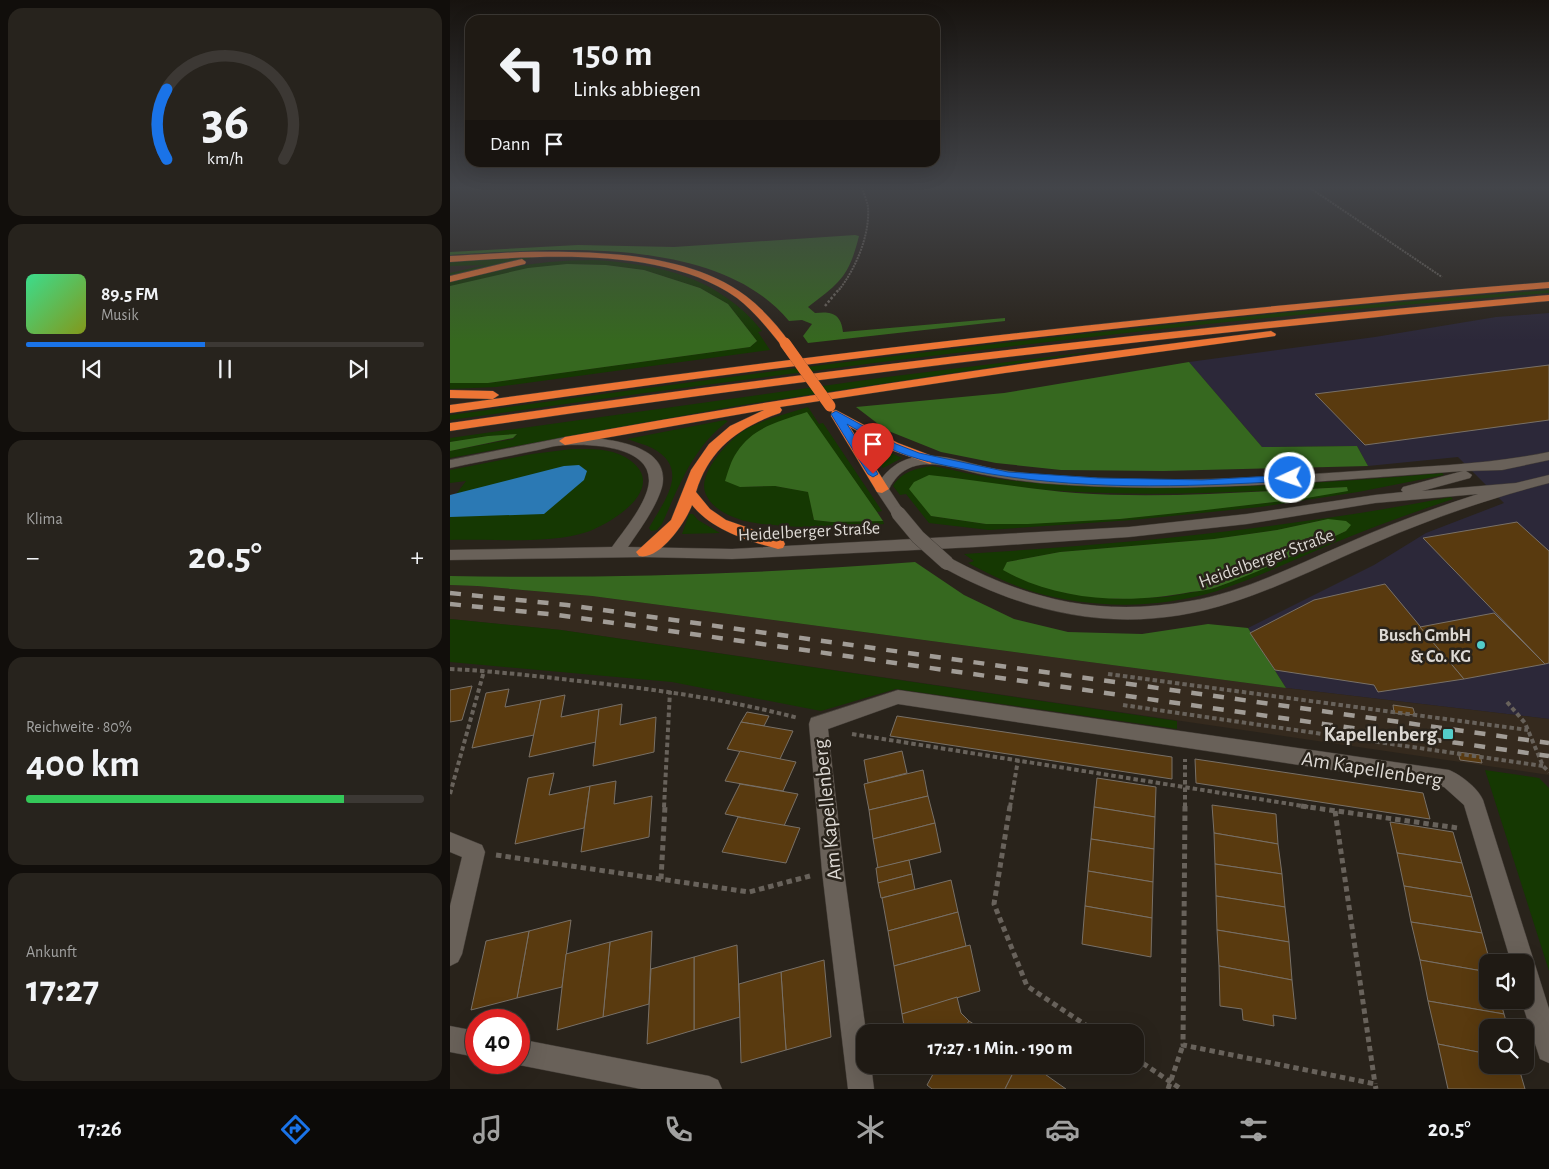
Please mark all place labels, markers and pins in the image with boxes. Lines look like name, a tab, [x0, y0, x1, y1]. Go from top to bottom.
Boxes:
pin	[852, 423, 894, 474]
place label: Busch GmbH & Co. KG	[1379, 627, 1471, 666]
marker: Busch GmbH & Co. KG	[1475, 639, 1487, 651]
place label: Kapellenberg	[1323, 724, 1437, 745]
marker: Kapellenberg	[1441, 727, 1455, 741]

